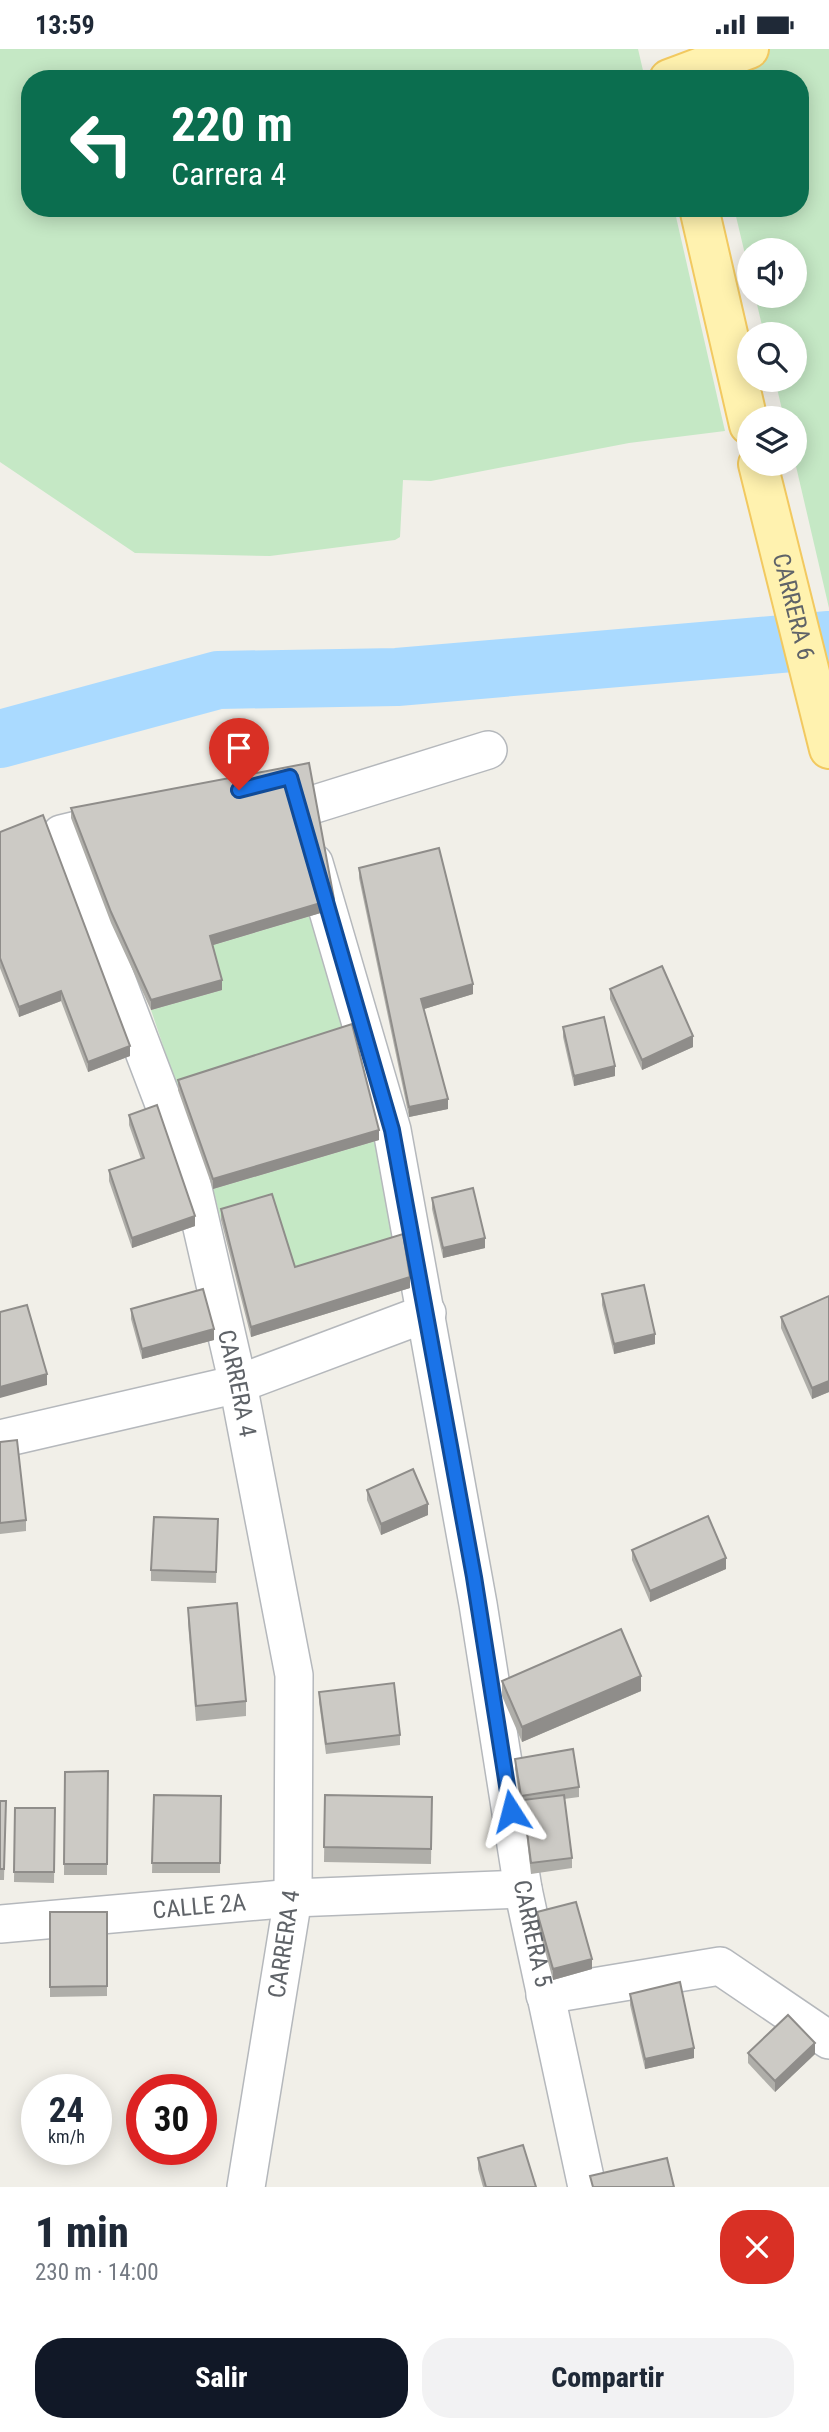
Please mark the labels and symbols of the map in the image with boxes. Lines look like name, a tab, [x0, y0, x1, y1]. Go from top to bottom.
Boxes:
street label: CARRERA 6	[767, 550, 820, 663]
pin	[209, 718, 269, 790]
street label: CARRERA 4	[212, 1327, 262, 1439]
position arrow	[474, 1774, 548, 1848]
street label: CARRERA 5	[508, 1878, 558, 1990]
street label: CALLE 2A	[151, 1888, 247, 1924]
street label: CARRERA 4	[263, 1888, 305, 2000]
speed limit sign: 30	[126, 2074, 217, 2165]

